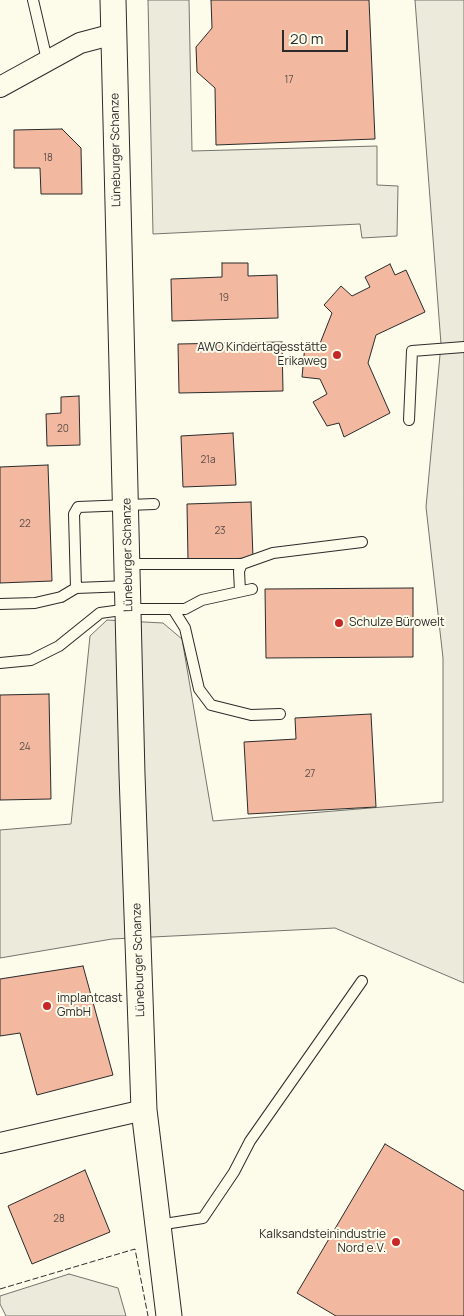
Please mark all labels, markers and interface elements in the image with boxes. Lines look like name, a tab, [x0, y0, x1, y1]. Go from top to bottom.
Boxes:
scale bar	[284, 20, 350, 52]
text: 20 m	[290, 28, 323, 49]
house number: 17	[285, 74, 293, 86]
street label: Lüneburger Schanze	[108, 93, 124, 207]
house number: 18	[43, 152, 53, 164]
house number: 19	[219, 292, 229, 304]
place label: AWO Kindertagesstätte Erikaweg	[197, 341, 327, 369]
marker: AWO Kindertagesstätte Erikaweg	[331, 349, 343, 361]
house number: 20	[57, 423, 69, 435]
house number: 21a	[200, 454, 216, 466]
street label: Lüneburger Schanze	[120, 498, 136, 612]
house number: 22	[19, 518, 31, 530]
house number: 23	[214, 525, 226, 537]
place label: Schulze Bürowelt	[349, 616, 445, 630]
marker: Schulze Bürowelt	[333, 617, 345, 629]
house number: 24	[19, 741, 31, 753]
house number: 27	[305, 768, 315, 780]
street label: Lüneburger Schanze	[130, 903, 148, 1017]
place label: implantcast GmbH	[57, 992, 123, 1020]
marker: implantcast GmbH	[41, 1000, 53, 1012]
house number: 28	[53, 1213, 65, 1225]
place label: Kalksandsteinindustrie Nord e.V.	[259, 1228, 386, 1256]
marker: Kalksandsteinindustrie Nord e.V.	[390, 1236, 402, 1248]

